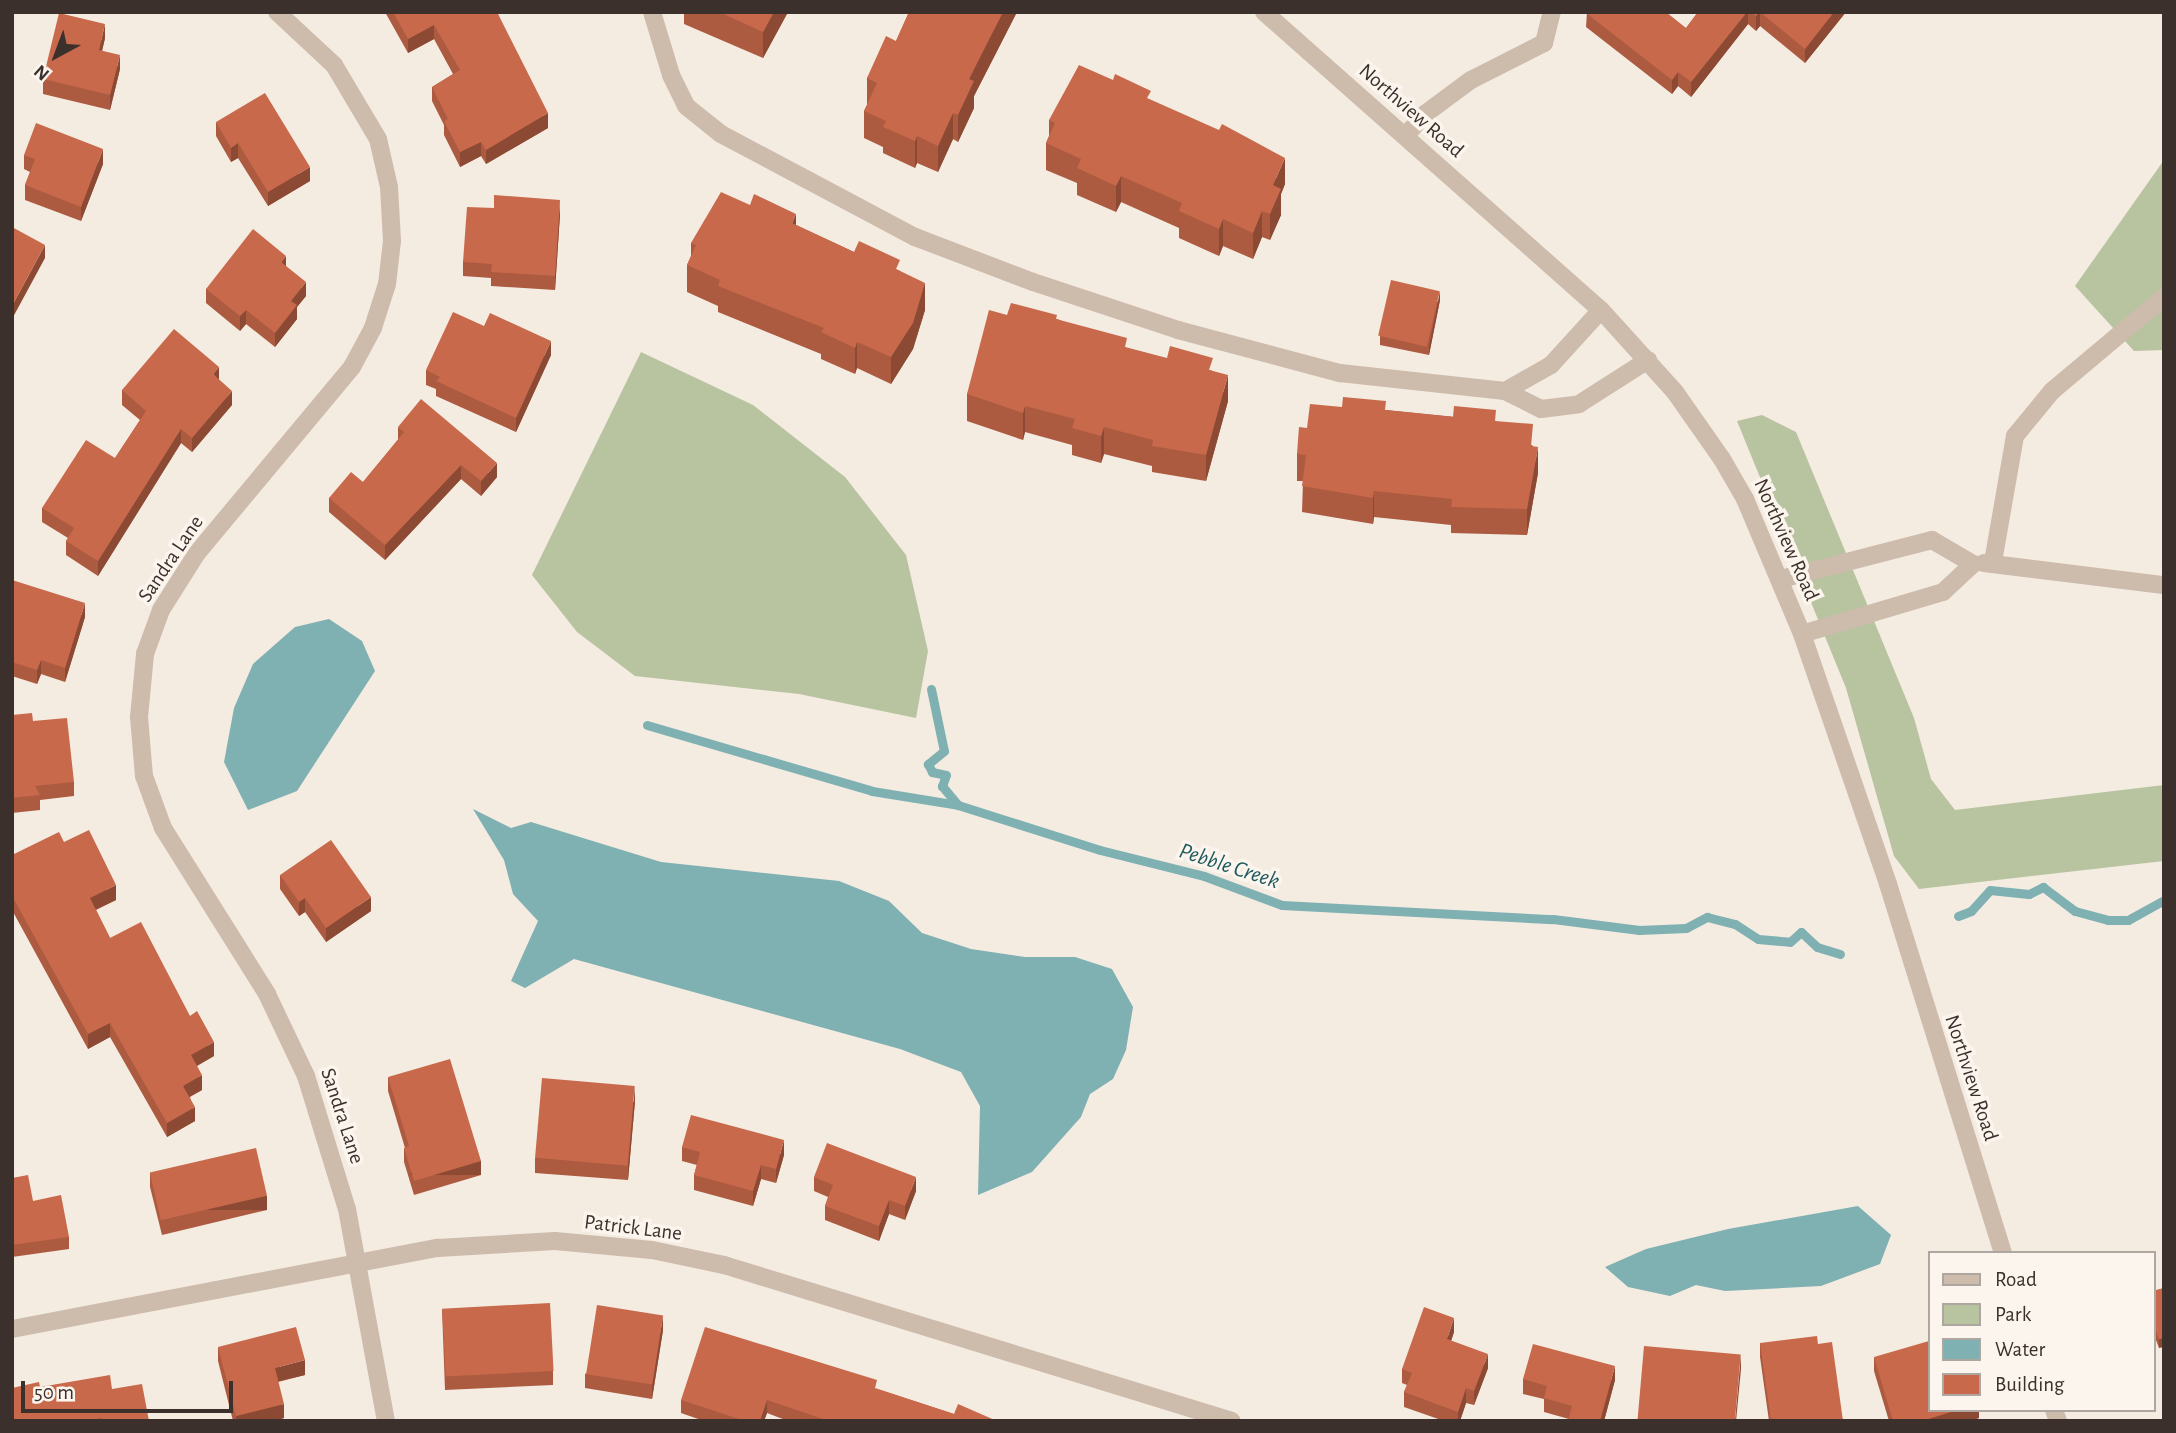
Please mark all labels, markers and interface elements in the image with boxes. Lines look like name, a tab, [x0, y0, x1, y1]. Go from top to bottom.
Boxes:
north arrow	[21, 21, 91, 91]
street label: Northview Road	[1353, 58, 1469, 164]
text: N	[31, 61, 53, 84]
street label: Northview Road	[1748, 475, 1824, 605]
street label: Sandra Lane	[133, 511, 209, 607]
water label: Pebble Creek	[1175, 838, 1283, 896]
street label: Northview Road	[1939, 1012, 2003, 1144]
street label: Sandra Lane	[315, 1065, 369, 1167]
street label: Patrick Lane	[583, 1209, 683, 1247]
legend	[1927, 1251, 2155, 1412]
text: Road	[1995, 1269, 2037, 1290]
text: Park	[1995, 1304, 2031, 1325]
text: Water	[1995, 1339, 2045, 1360]
scale bar	[24, 1366, 236, 1410]
text: Building	[1995, 1374, 2064, 1395]
text: 50 m	[34, 1382, 74, 1403]

